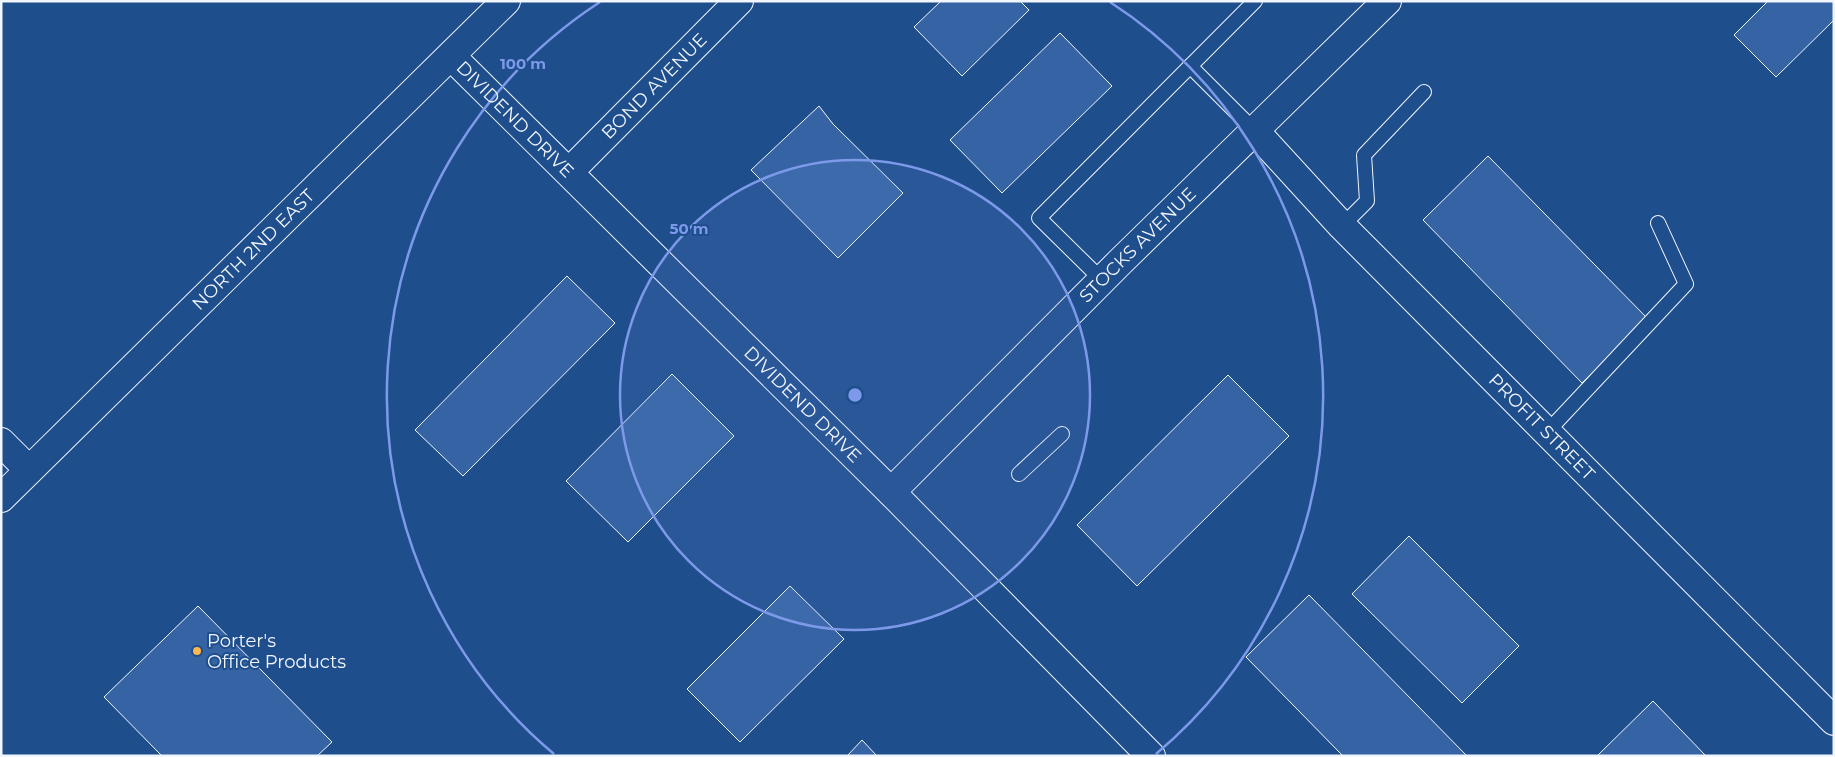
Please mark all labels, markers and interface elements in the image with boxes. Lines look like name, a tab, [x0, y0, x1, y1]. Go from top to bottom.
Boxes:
street label: BOND AVENUE	[597, 29, 712, 144]
text: 100 m	[500, 54, 546, 73]
street label: DIVIDEND DRIVE	[452, 57, 578, 182]
street label: STOCKS AVENUE	[1075, 183, 1201, 307]
street label: NORTH 2ND EAST	[188, 184, 320, 315]
text: 50 m	[669, 219, 709, 238]
street label: DIVIDEND DRIVE	[739, 342, 866, 467]
street label: PROFIT STREET	[1484, 369, 1600, 485]
centre of rings	[846, 386, 864, 404]
place label: Porter's Office Products	[207, 630, 346, 673]
marker: Porter's Office Products	[191, 645, 203, 657]

